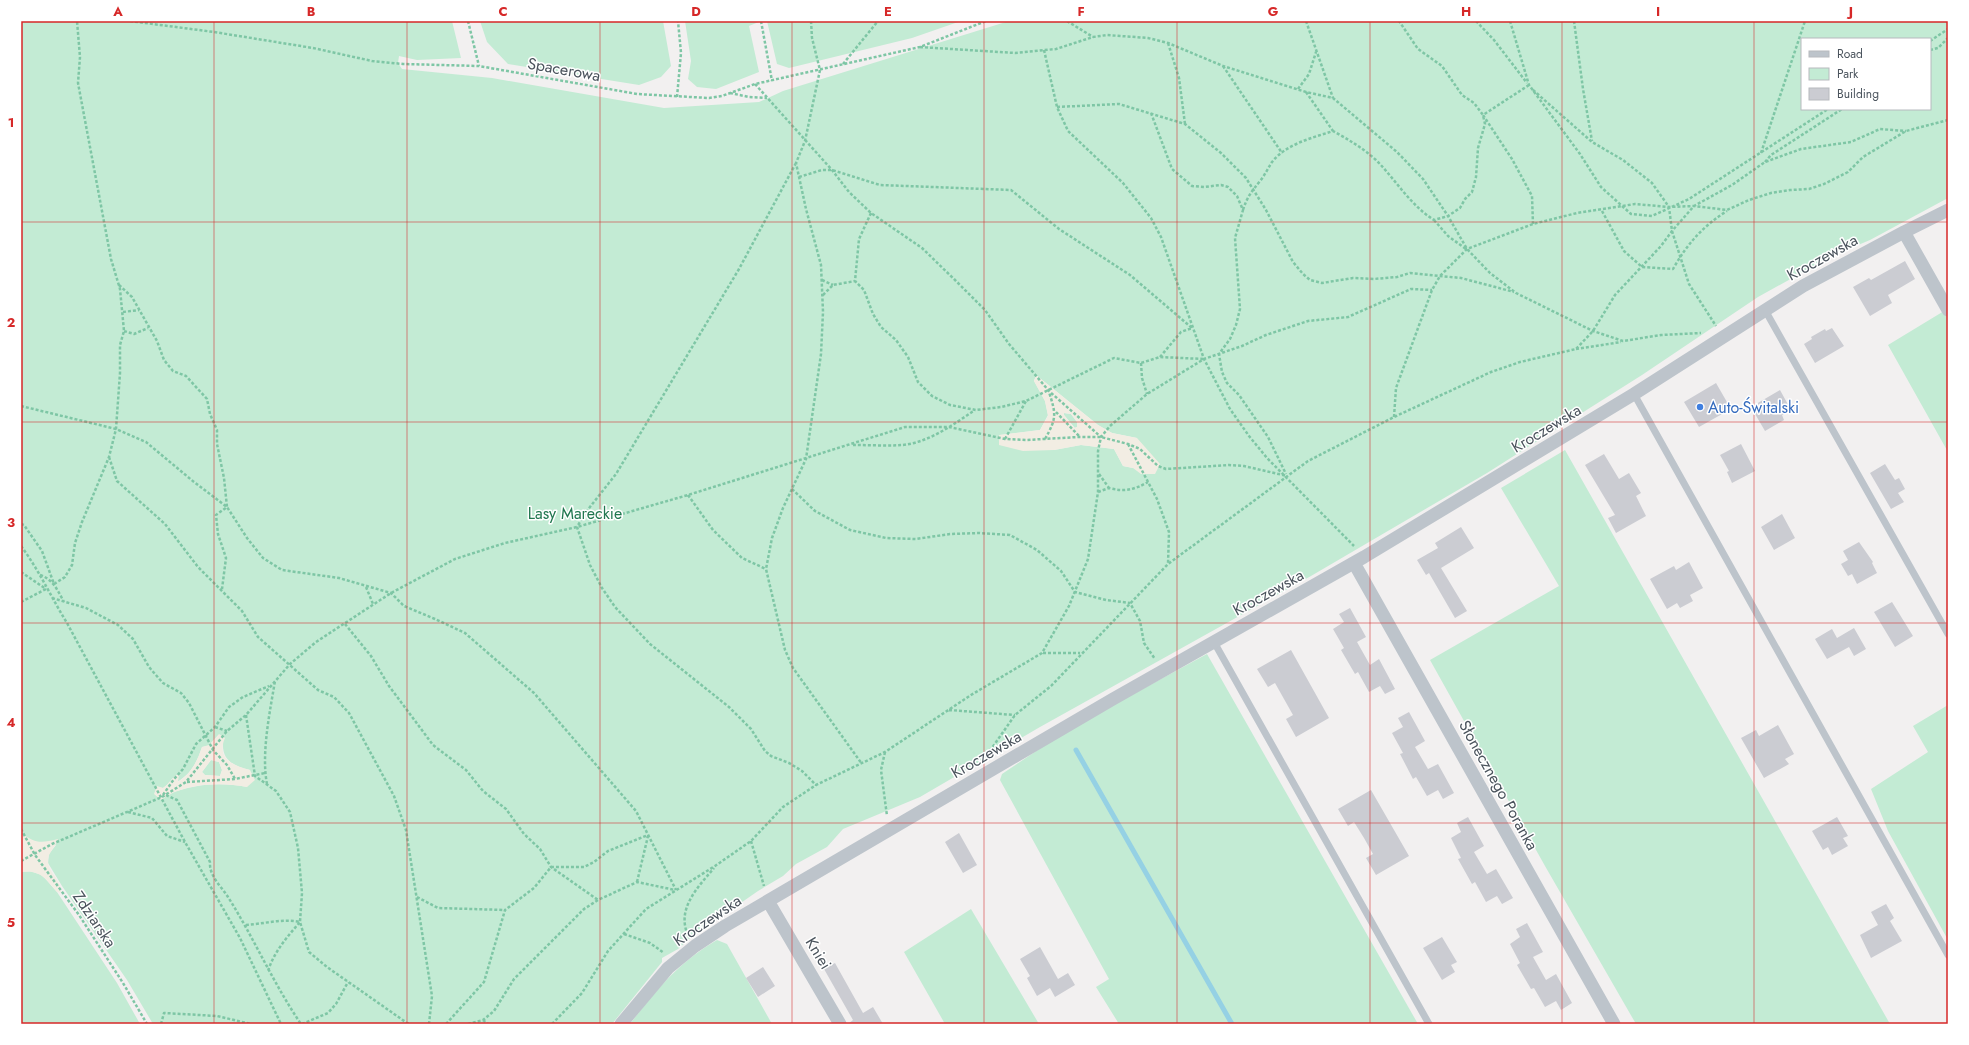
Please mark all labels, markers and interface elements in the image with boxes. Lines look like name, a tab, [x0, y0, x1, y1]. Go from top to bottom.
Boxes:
text: A	[112, 2, 123, 21]
text: B	[307, 2, 316, 21]
text: C	[498, 2, 508, 21]
text: D	[691, 2, 701, 21]
text: E	[884, 2, 892, 21]
text: F	[1077, 2, 1085, 21]
text: G	[1268, 2, 1279, 21]
text: H	[1461, 2, 1471, 21]
text: I	[1656, 2, 1660, 21]
text: J	[1846, 2, 1853, 21]
legend	[1801, 38, 1931, 110]
text: Road	[1837, 45, 1863, 63]
street label: Spacerowa	[526, 52, 602, 87]
text: Park	[1837, 65, 1859, 83]
text: Building	[1837, 85, 1879, 103]
text: 1	[8, 113, 14, 132]
street label: Kroczewska	[1783, 229, 1862, 286]
text: 2	[7, 313, 15, 332]
place label: Auto-Świtalski	[1708, 396, 1799, 419]
street label: Kroczewska	[1507, 399, 1586, 458]
marker: Auto-Świtalski	[1695, 402, 1705, 412]
park label: Lasy Mareckie	[528, 502, 622, 525]
text: 3	[7, 513, 15, 532]
street label: Kroczewska	[1229, 564, 1308, 621]
text: 4	[6, 713, 16, 732]
street label: Słonecznego Poranka	[1453, 716, 1544, 854]
street label: Kroczewska	[947, 725, 1026, 784]
street label: Zdziarska	[67, 886, 122, 952]
street label: Kroczewska	[669, 889, 746, 952]
text: 5	[7, 913, 15, 932]
street label: Kniei	[800, 933, 837, 974]

